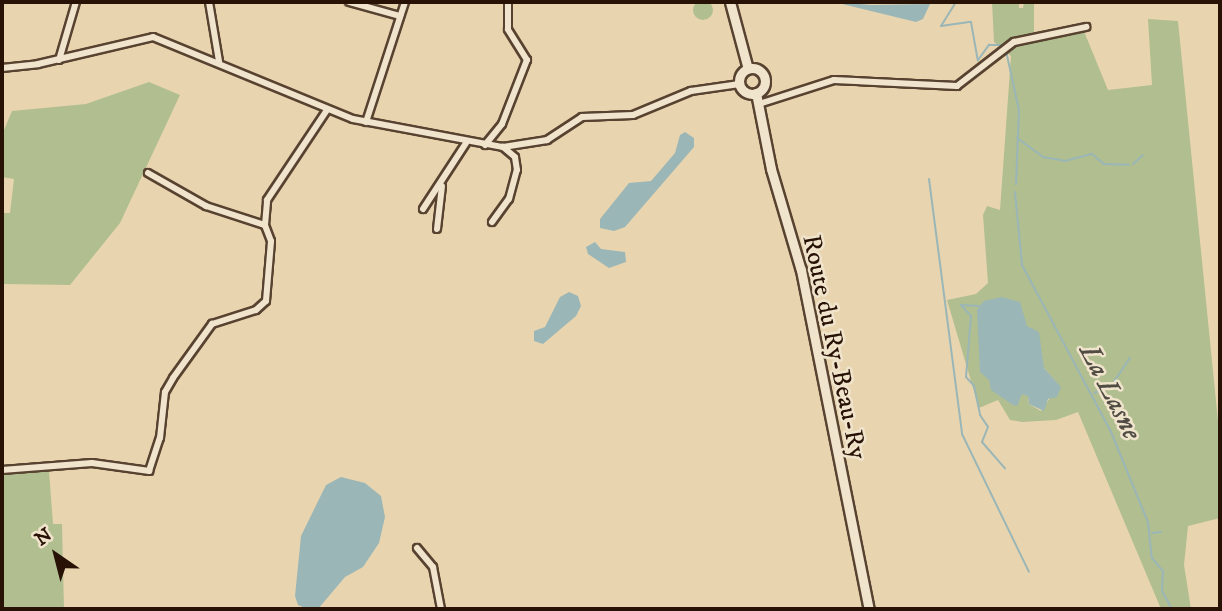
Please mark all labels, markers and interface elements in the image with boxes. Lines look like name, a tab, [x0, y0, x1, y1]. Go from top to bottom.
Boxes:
street label: Route du Ry-Beau-Ry	[795, 232, 873, 462]
water label: La Lasne	[1072, 338, 1148, 446]
north arrow	[21, 520, 91, 590]
text: N	[31, 523, 57, 551]

